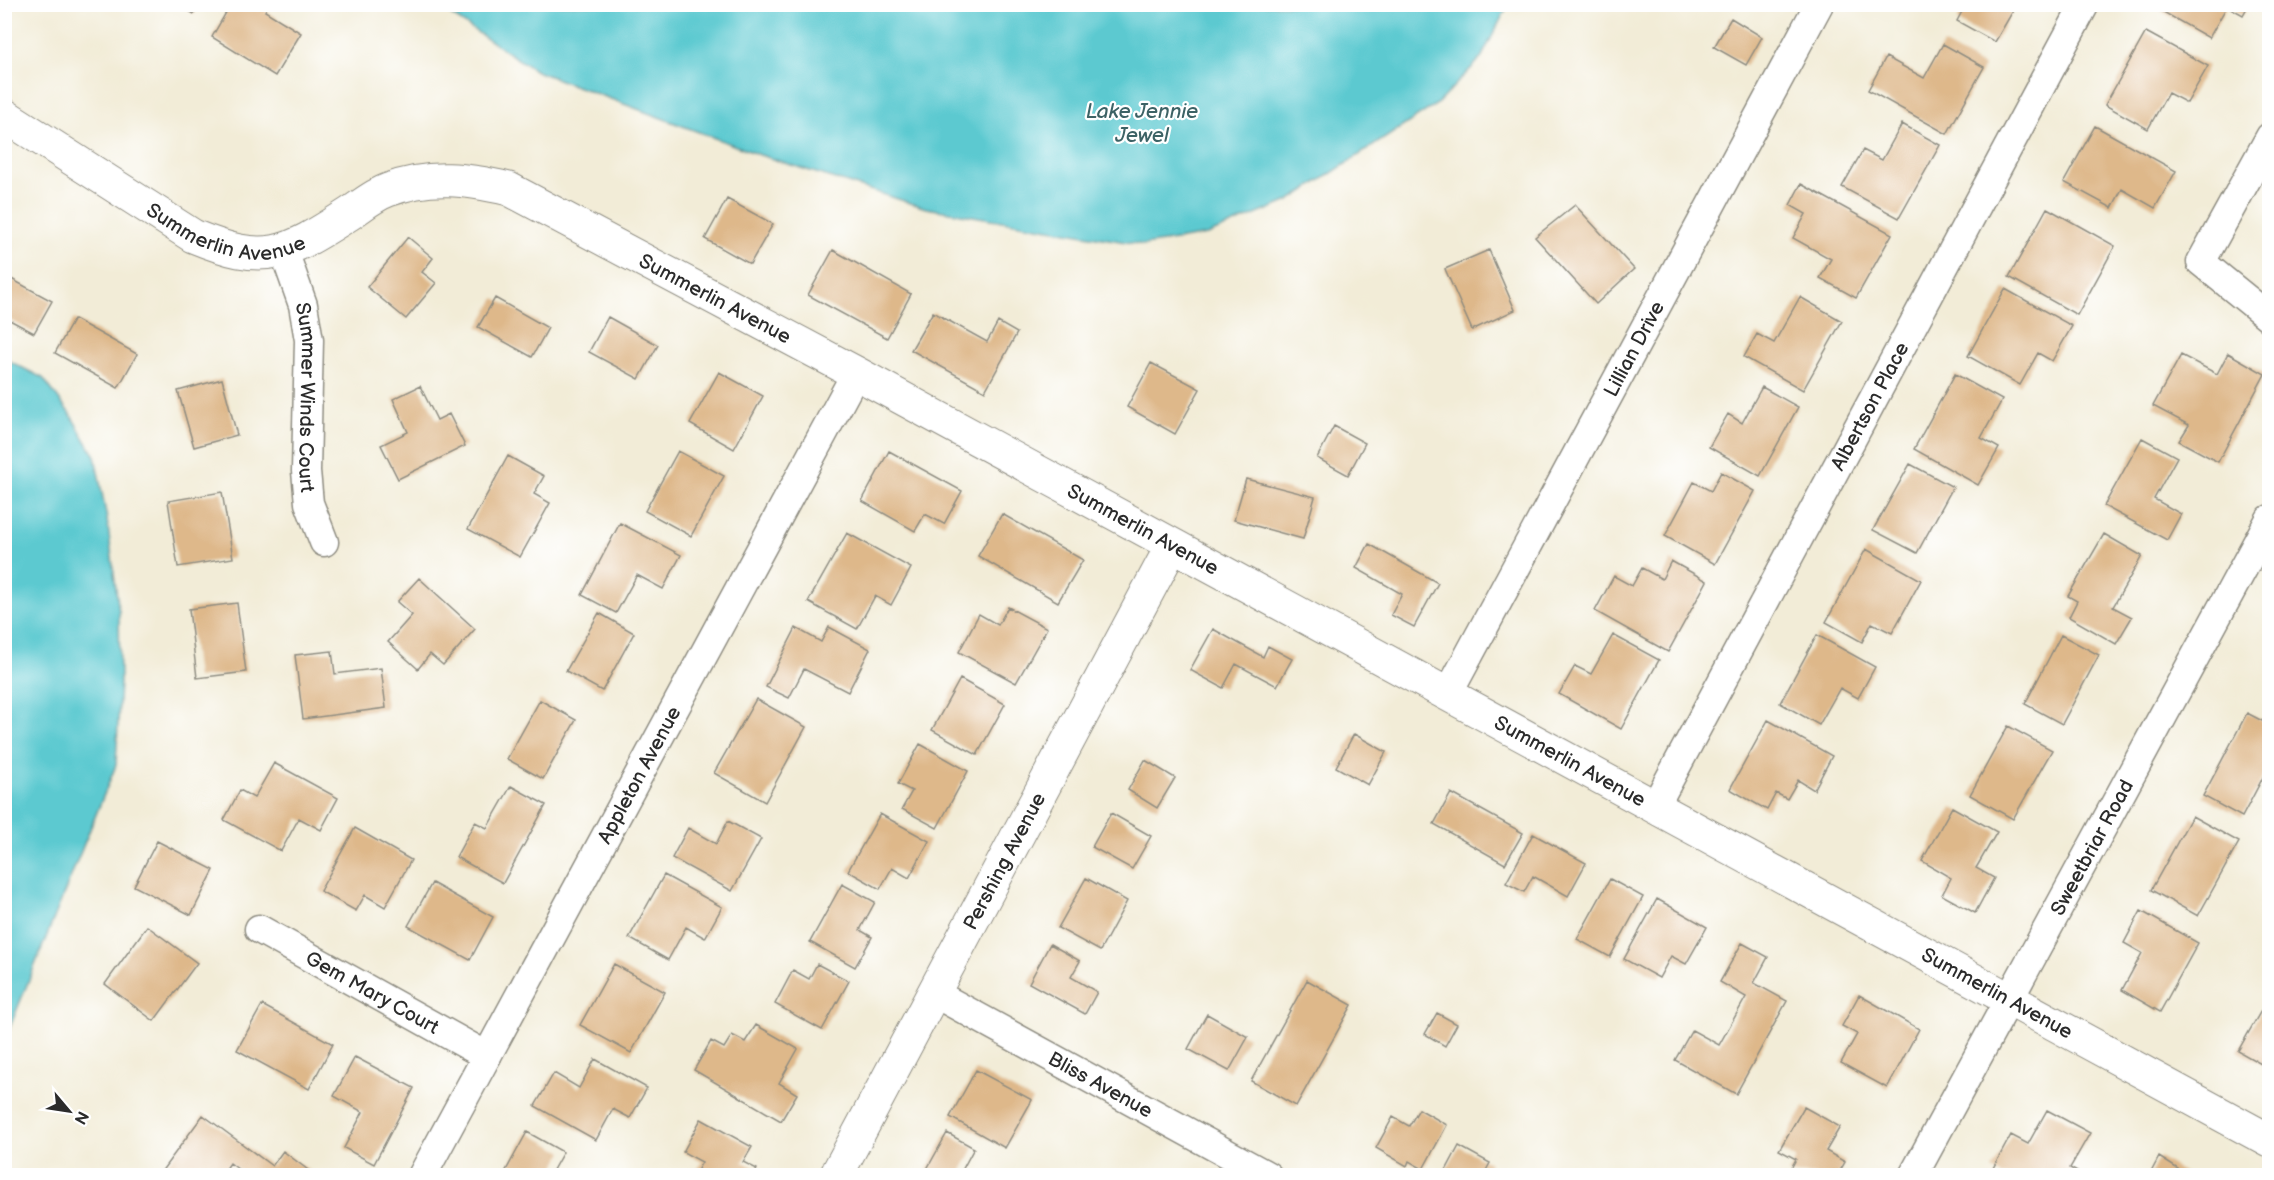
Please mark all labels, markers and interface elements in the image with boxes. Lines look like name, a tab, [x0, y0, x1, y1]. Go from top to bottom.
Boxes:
water label: Lake Jennie Jewel	[1086, 99, 1198, 148]
street label: Summerlin Avenue	[142, 198, 310, 266]
street label: Summerlin Avenue	[635, 249, 795, 349]
street label: Lillian Drive	[1599, 297, 1670, 401]
street label: Summer Winds Court	[290, 301, 320, 493]
street label: Albertson Place	[1826, 338, 1915, 475]
street label: Summerlin Avenue	[1063, 479, 1223, 581]
street label: Appleton Avenue	[593, 702, 687, 848]
street label: Summerlin Avenue	[1490, 711, 1650, 813]
street label: Sweetbriar Road	[2046, 776, 2139, 920]
street label: Pershing Avenue	[959, 789, 1051, 934]
street label: Summerlin Avenue	[1917, 943, 2077, 1045]
street label: Gem Mary Court	[301, 946, 443, 1040]
street label: Bliss Avenue	[1044, 1047, 1157, 1123]
north arrow	[39, 1081, 99, 1141]
text: N	[70, 1108, 92, 1127]

